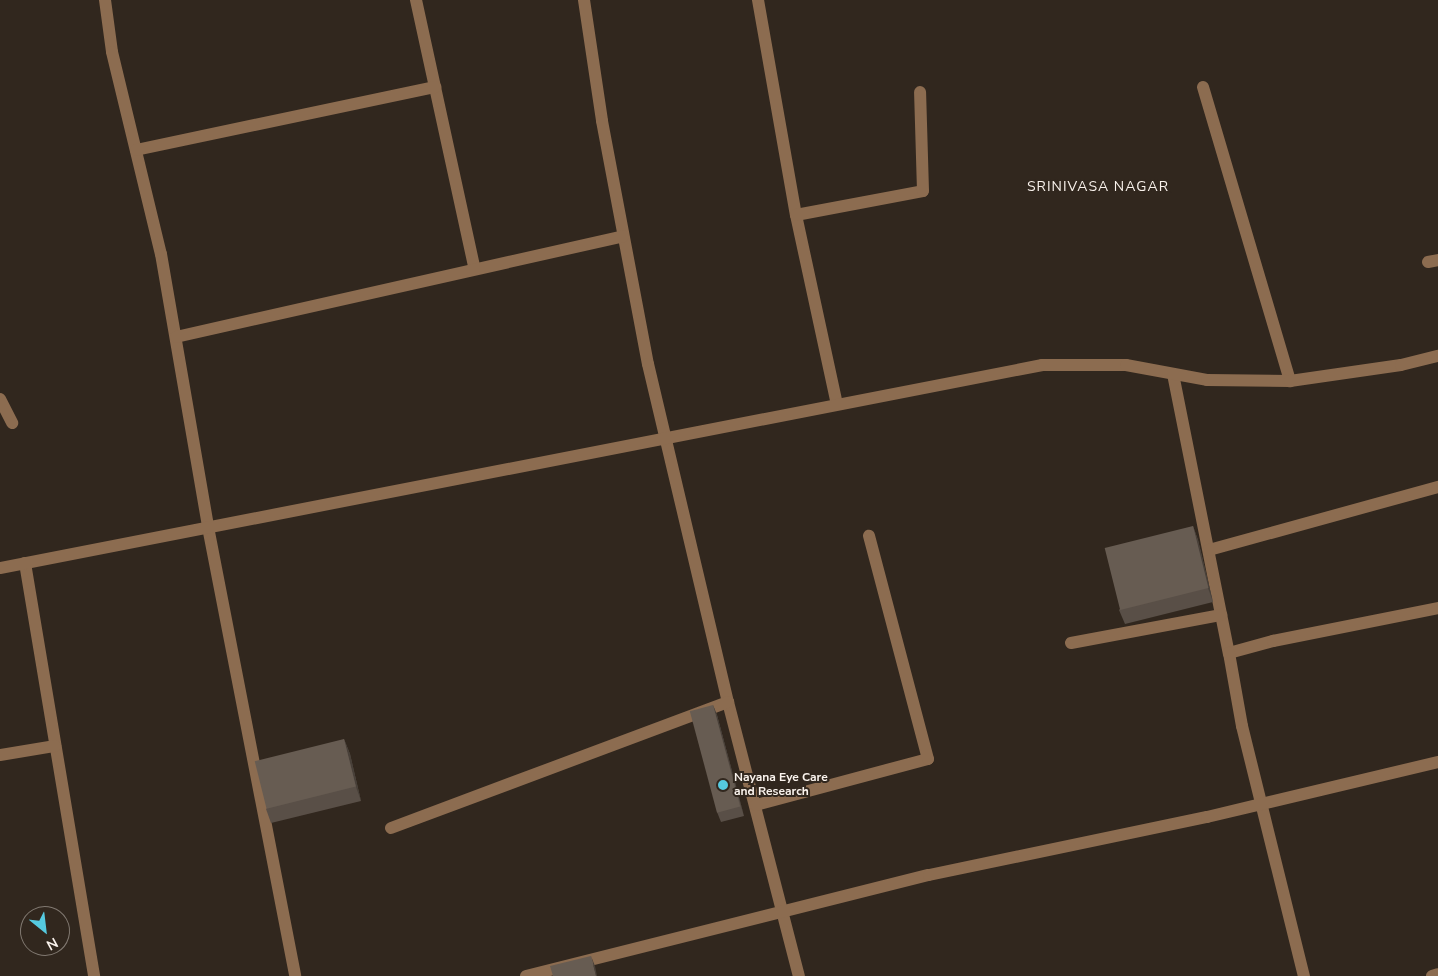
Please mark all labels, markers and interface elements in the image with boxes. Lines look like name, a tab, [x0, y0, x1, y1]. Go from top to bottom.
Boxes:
district label: SRINIVASA NAGAR	[1025, 179, 1171, 195]
place label: Nayana Eye Care and Research	[734, 771, 828, 799]
marker: Nayana Eye Care and Research	[716, 778, 730, 792]
north arrow	[20, 906, 70, 956]
text: N	[43, 933, 61, 955]

